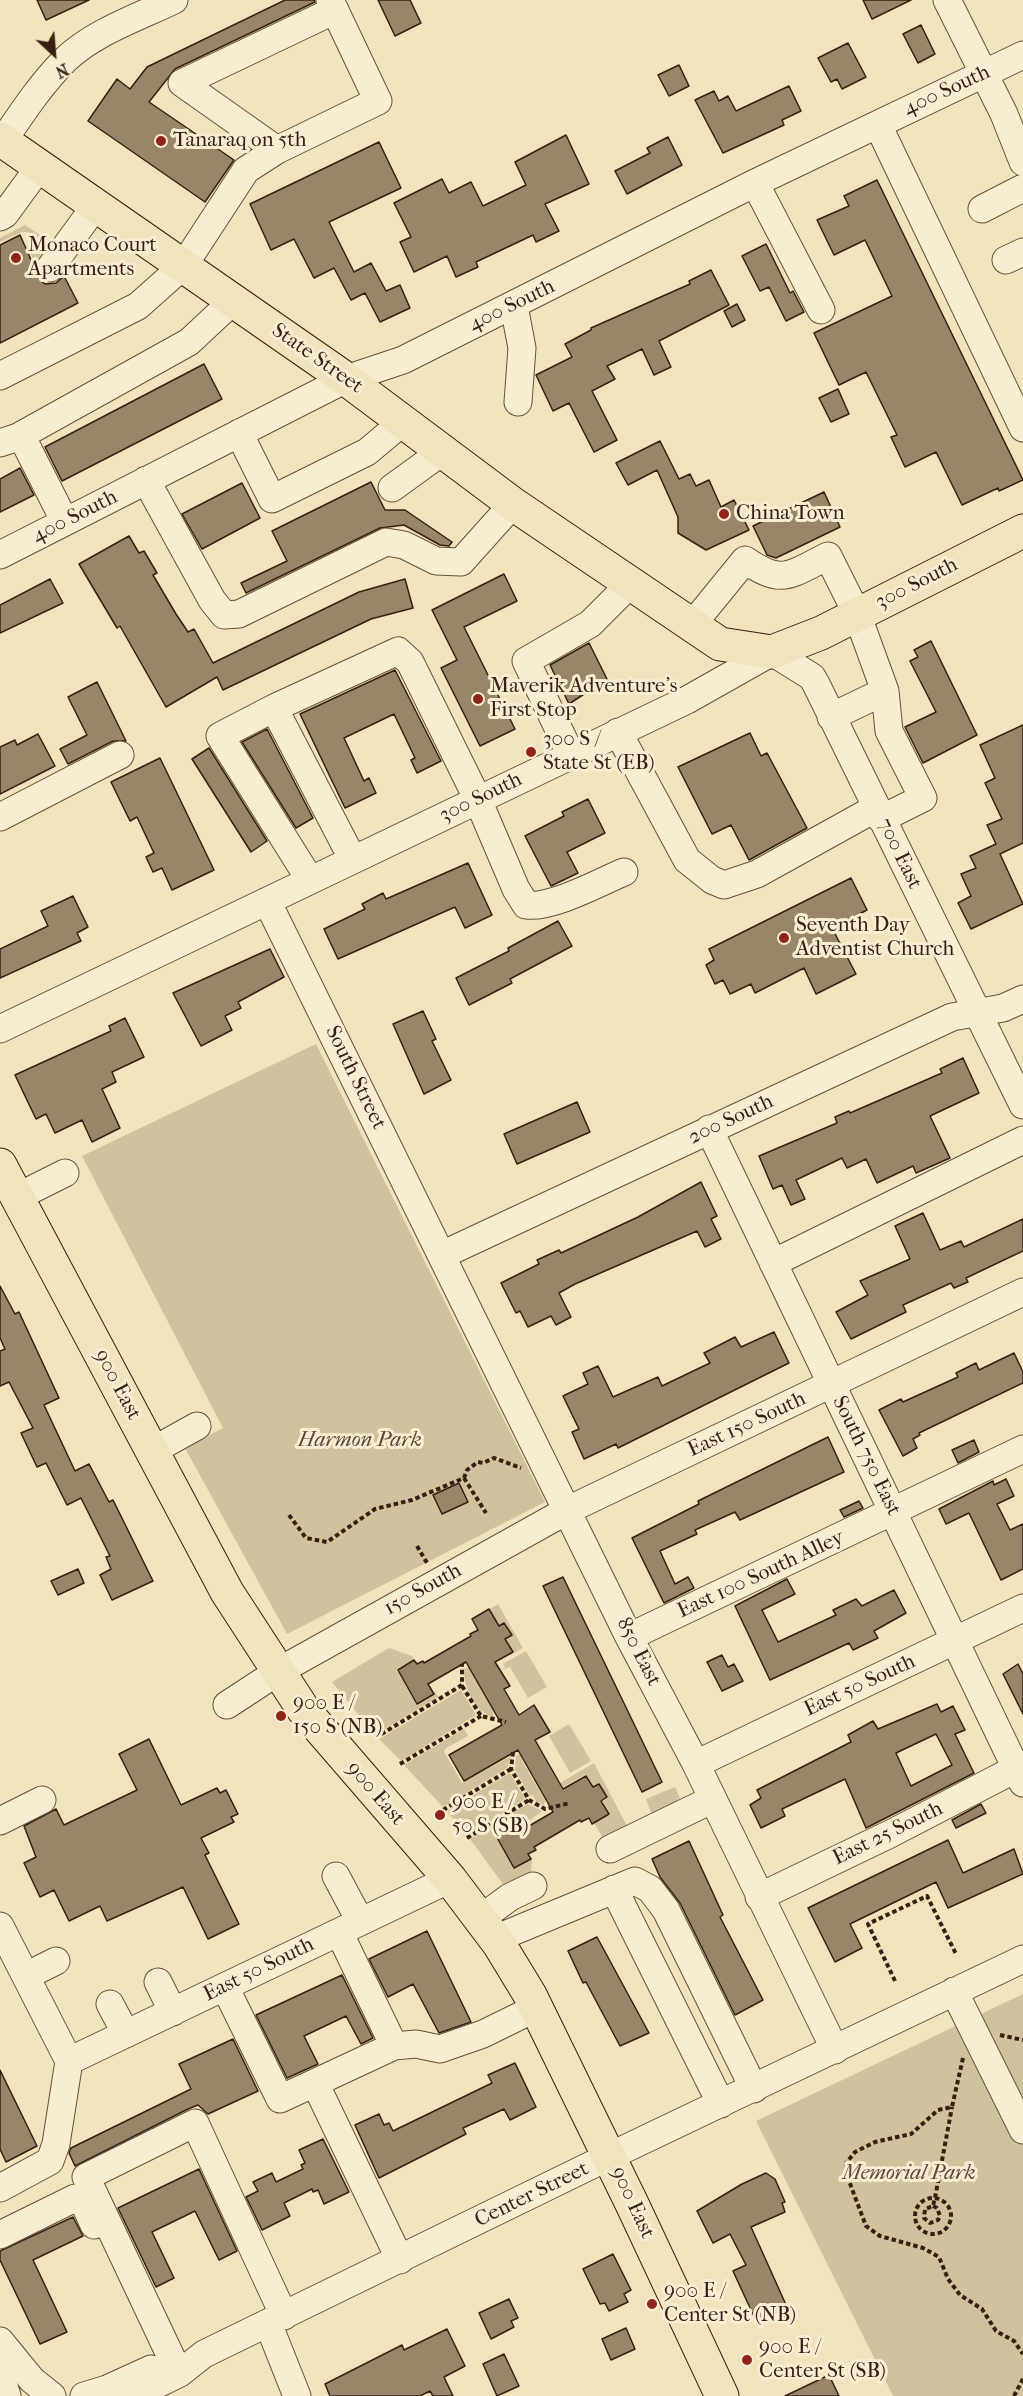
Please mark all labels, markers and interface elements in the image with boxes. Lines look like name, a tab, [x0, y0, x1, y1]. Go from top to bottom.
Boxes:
north arrow	[24, 24, 84, 84]
text: N	[52, 59, 72, 82]
street label: 400 South	[900, 60, 994, 122]
place label: Tanaraq on 5th	[173, 128, 307, 154]
marker: Tanaraq on 5th	[154, 134, 168, 148]
place label: Monaco Court Apartments	[28, 233, 157, 283]
marker: Monaco Court Apartments	[9, 251, 23, 265]
street label: 400 South	[465, 274, 559, 338]
street label: State Street	[266, 318, 368, 400]
street label: 400 South	[28, 485, 122, 549]
place label: China Town	[736, 501, 845, 527]
marker: China Town	[717, 507, 731, 521]
street label: 300 South	[872, 553, 962, 615]
place label: Maverik Adventure's First Stop	[490, 674, 678, 724]
marker: Maverik Adventure's First Stop	[471, 692, 485, 706]
place label: 300 S / State St (EB)	[543, 727, 655, 777]
marker: 300 S / State St (EB)	[524, 745, 538, 759]
street label: 300 South	[436, 767, 526, 829]
street label: 700 East	[871, 815, 927, 893]
place label: Seventh Day Adventist Church	[796, 913, 954, 963]
marker: Seventh Day Adventist Church	[777, 931, 791, 945]
street label: South Street	[319, 1022, 391, 1134]
street label: 200 South	[684, 1089, 778, 1151]
street label: 900 East	[88, 1345, 146, 1425]
street label: East 150 South	[684, 1387, 810, 1463]
street label: South 750 East	[826, 1392, 906, 1520]
park label: Harmon Park	[298, 1428, 422, 1454]
street label: East 100 South Alley	[674, 1525, 848, 1625]
street label: 150 South	[380, 1558, 466, 1622]
street label: 850 East	[610, 1614, 666, 1690]
street label: East 50 South	[800, 1649, 920, 1723]
place label: 900 E / 150 S (NB)	[293, 1691, 382, 1741]
marker: 900 E / 150 S (NB)	[274, 1709, 288, 1723]
street label: 900 East	[340, 1757, 410, 1831]
place label: 900 E / 50 S (SB)	[452, 1790, 529, 1840]
street label: East 25 South	[829, 1797, 947, 1871]
marker: 900 E / 50 S (SB)	[433, 1808, 447, 1822]
street label: East 50 South	[200, 1932, 318, 2008]
street label: Center Street	[471, 2157, 593, 2233]
park label: Memorial Park	[842, 2161, 976, 2187]
street label: 900 East	[604, 2163, 660, 2243]
place label: 900 E / Center St (NB)	[664, 2279, 796, 2329]
marker: 900 E / Center St (NB)	[645, 2297, 659, 2311]
place label: 900 E / Center St (SB)	[759, 2335, 886, 2385]
marker: 900 E / Center St (SB)	[740, 2353, 754, 2367]

